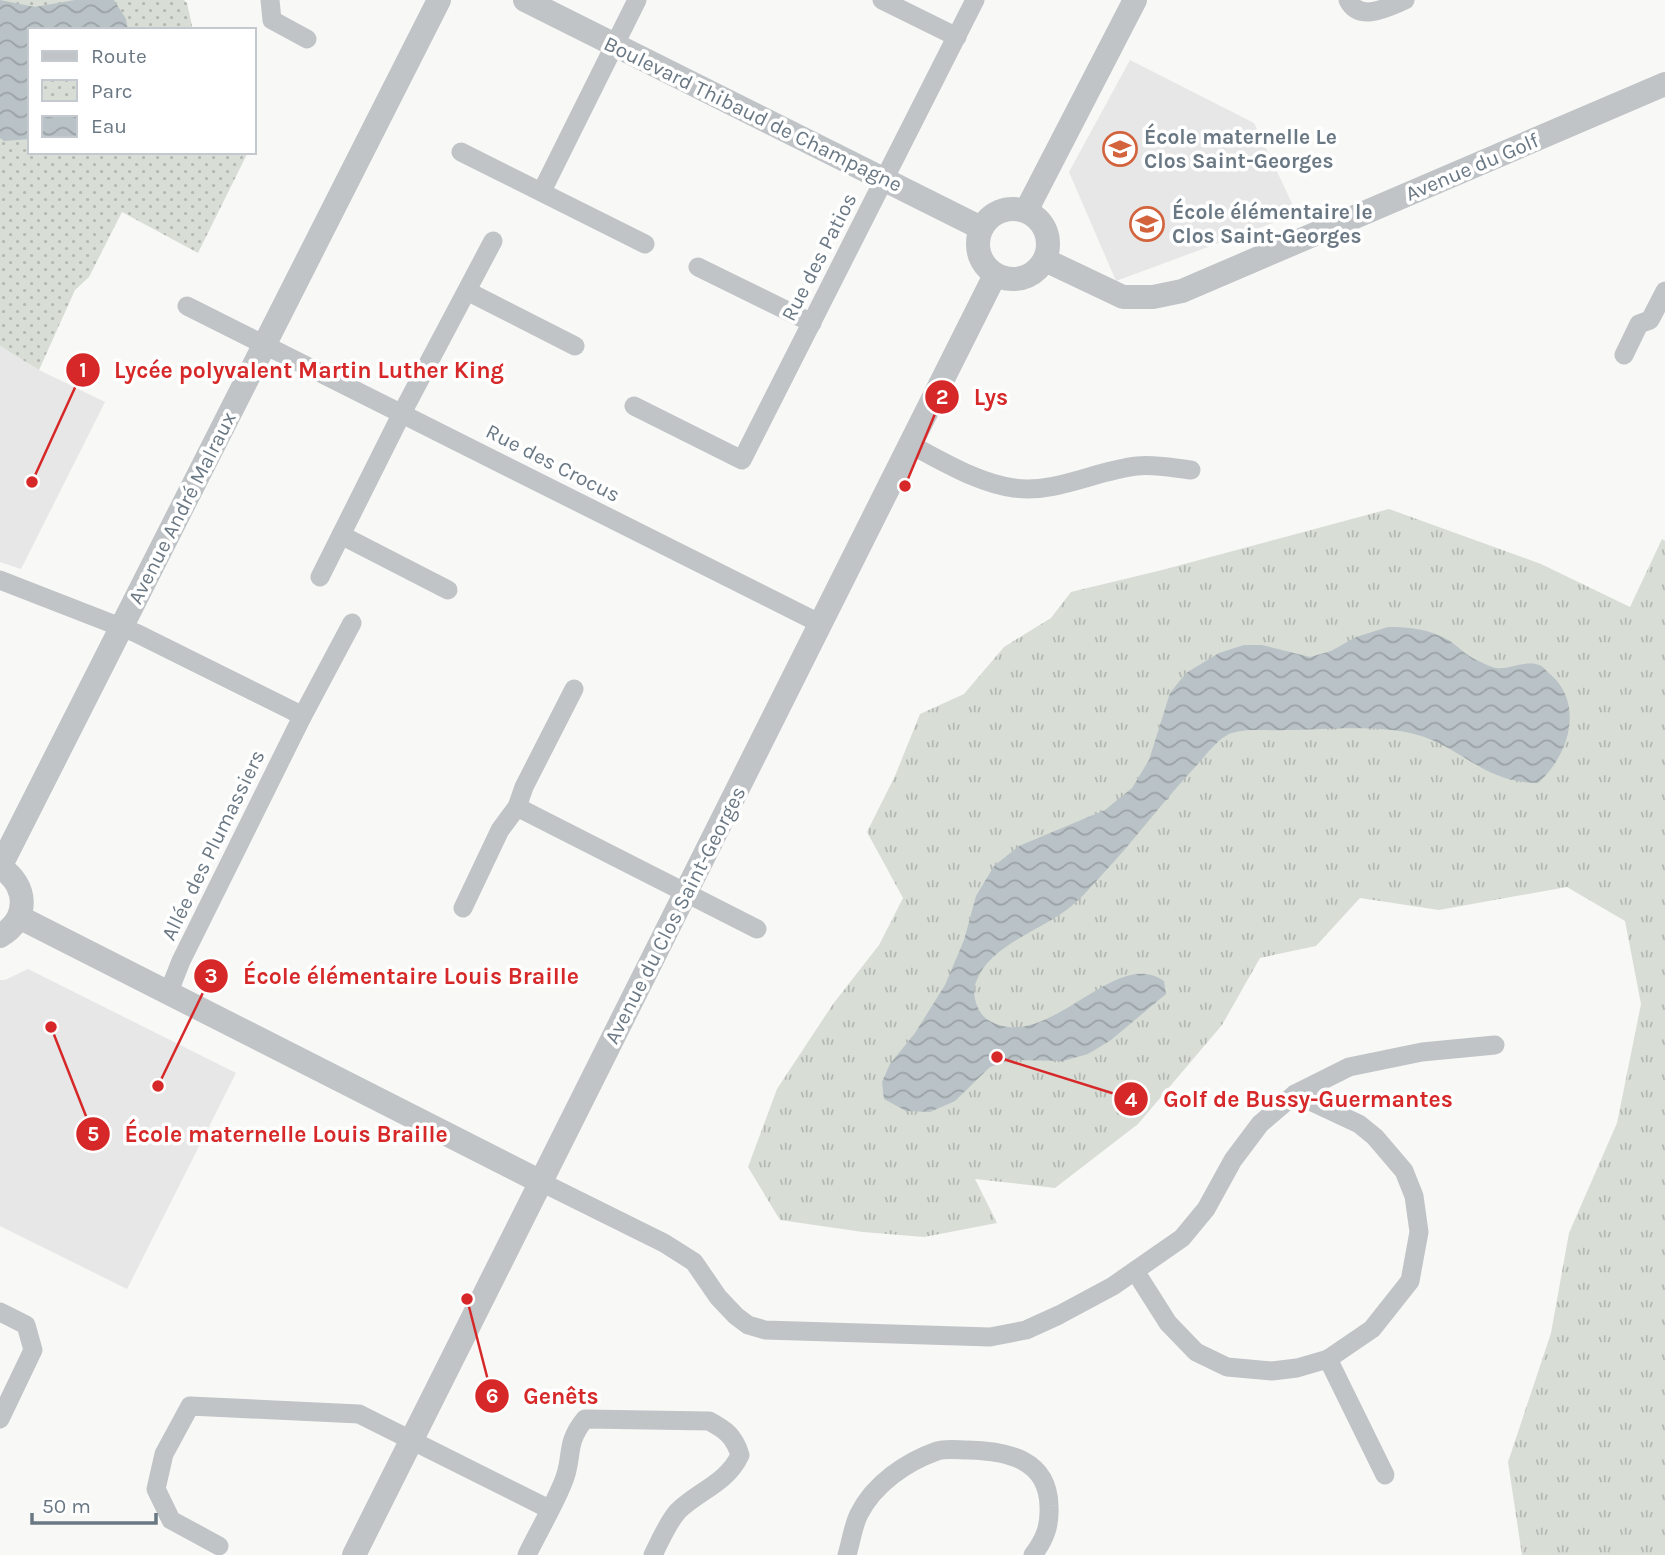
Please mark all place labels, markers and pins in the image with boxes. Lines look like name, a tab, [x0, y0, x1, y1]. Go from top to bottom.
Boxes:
place label: École maternelle Le Clos Saint-Georges	[1144, 123, 1337, 173]
school or university icon: École maternelle Le Clos Saint-Georges	[1101, 130, 1139, 168]
place label: École élémentaire le Clos Saint-Georges	[1172, 198, 1373, 248]
school or university icon: École élémentaire le Clos Saint-Georges	[1128, 205, 1166, 243]
callout: Lycée polyvalent Martin Luther King	[65, 348, 518, 392]
callout: Lys	[924, 375, 1022, 419]
callout: École élémentaire Louis Braille	[194, 954, 593, 998]
callout: Golf de Bussy-Guermantes	[1114, 1077, 1466, 1121]
callout: École maternelle Louis Braille	[76, 1112, 462, 1156]
callout: Genêts	[474, 1374, 613, 1418]

